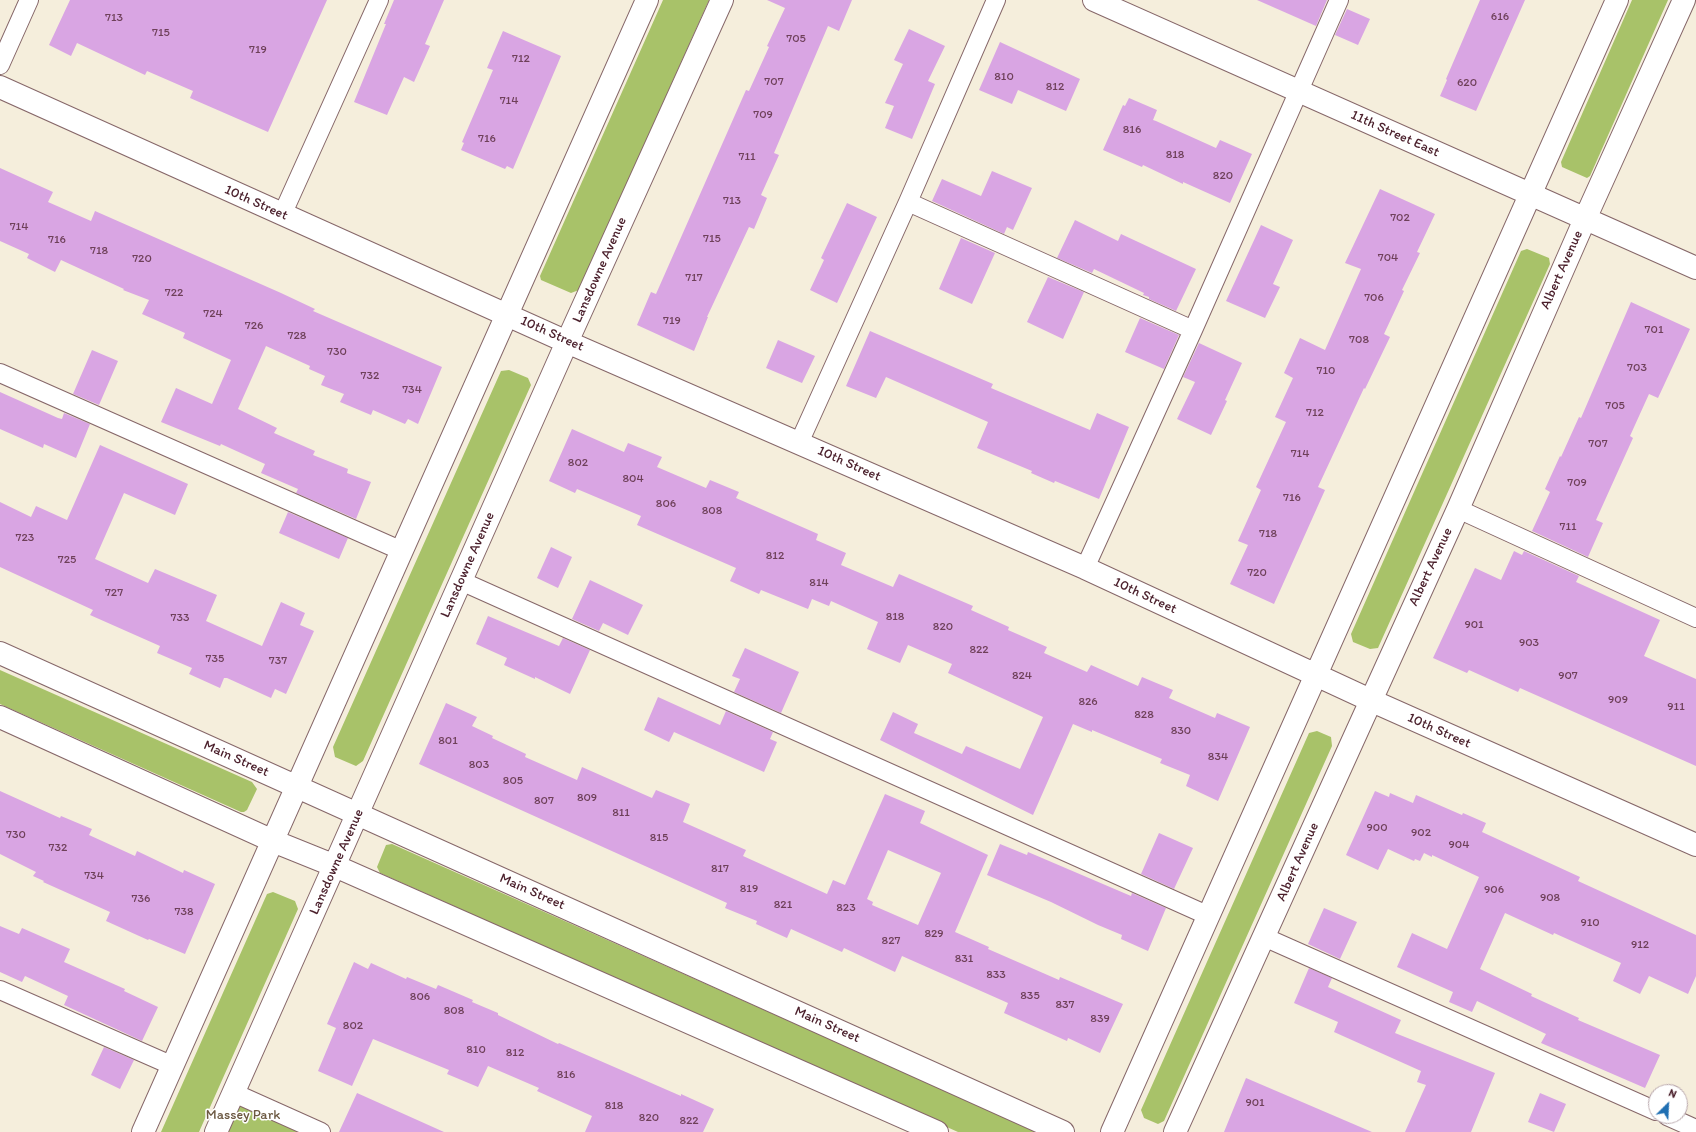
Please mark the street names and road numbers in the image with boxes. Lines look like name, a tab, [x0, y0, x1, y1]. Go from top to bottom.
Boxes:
street label: 11th Street East	[1348, 107, 1442, 161]
street label: 10th Street	[222, 182, 290, 224]
street label: Lansdowne Avenue	[569, 215, 631, 325]
street label: Albert Avenue	[1537, 228, 1587, 312]
street label: 10th Street	[518, 313, 586, 355]
street label: 10th Street	[815, 443, 883, 485]
street label: Lansdowne Avenue	[437, 510, 499, 620]
street label: Albert Avenue	[1406, 525, 1456, 609]
street label: 10th Street	[1111, 574, 1179, 618]
street label: 10th Street	[1405, 710, 1473, 752]
street label: Main Street	[201, 737, 271, 781]
street label: Lansdowne Avenue	[306, 807, 368, 917]
street label: Albert Avenue	[1273, 820, 1323, 904]
street label: Main Street	[497, 870, 567, 914]
street label: Main Street	[792, 1003, 862, 1047]

